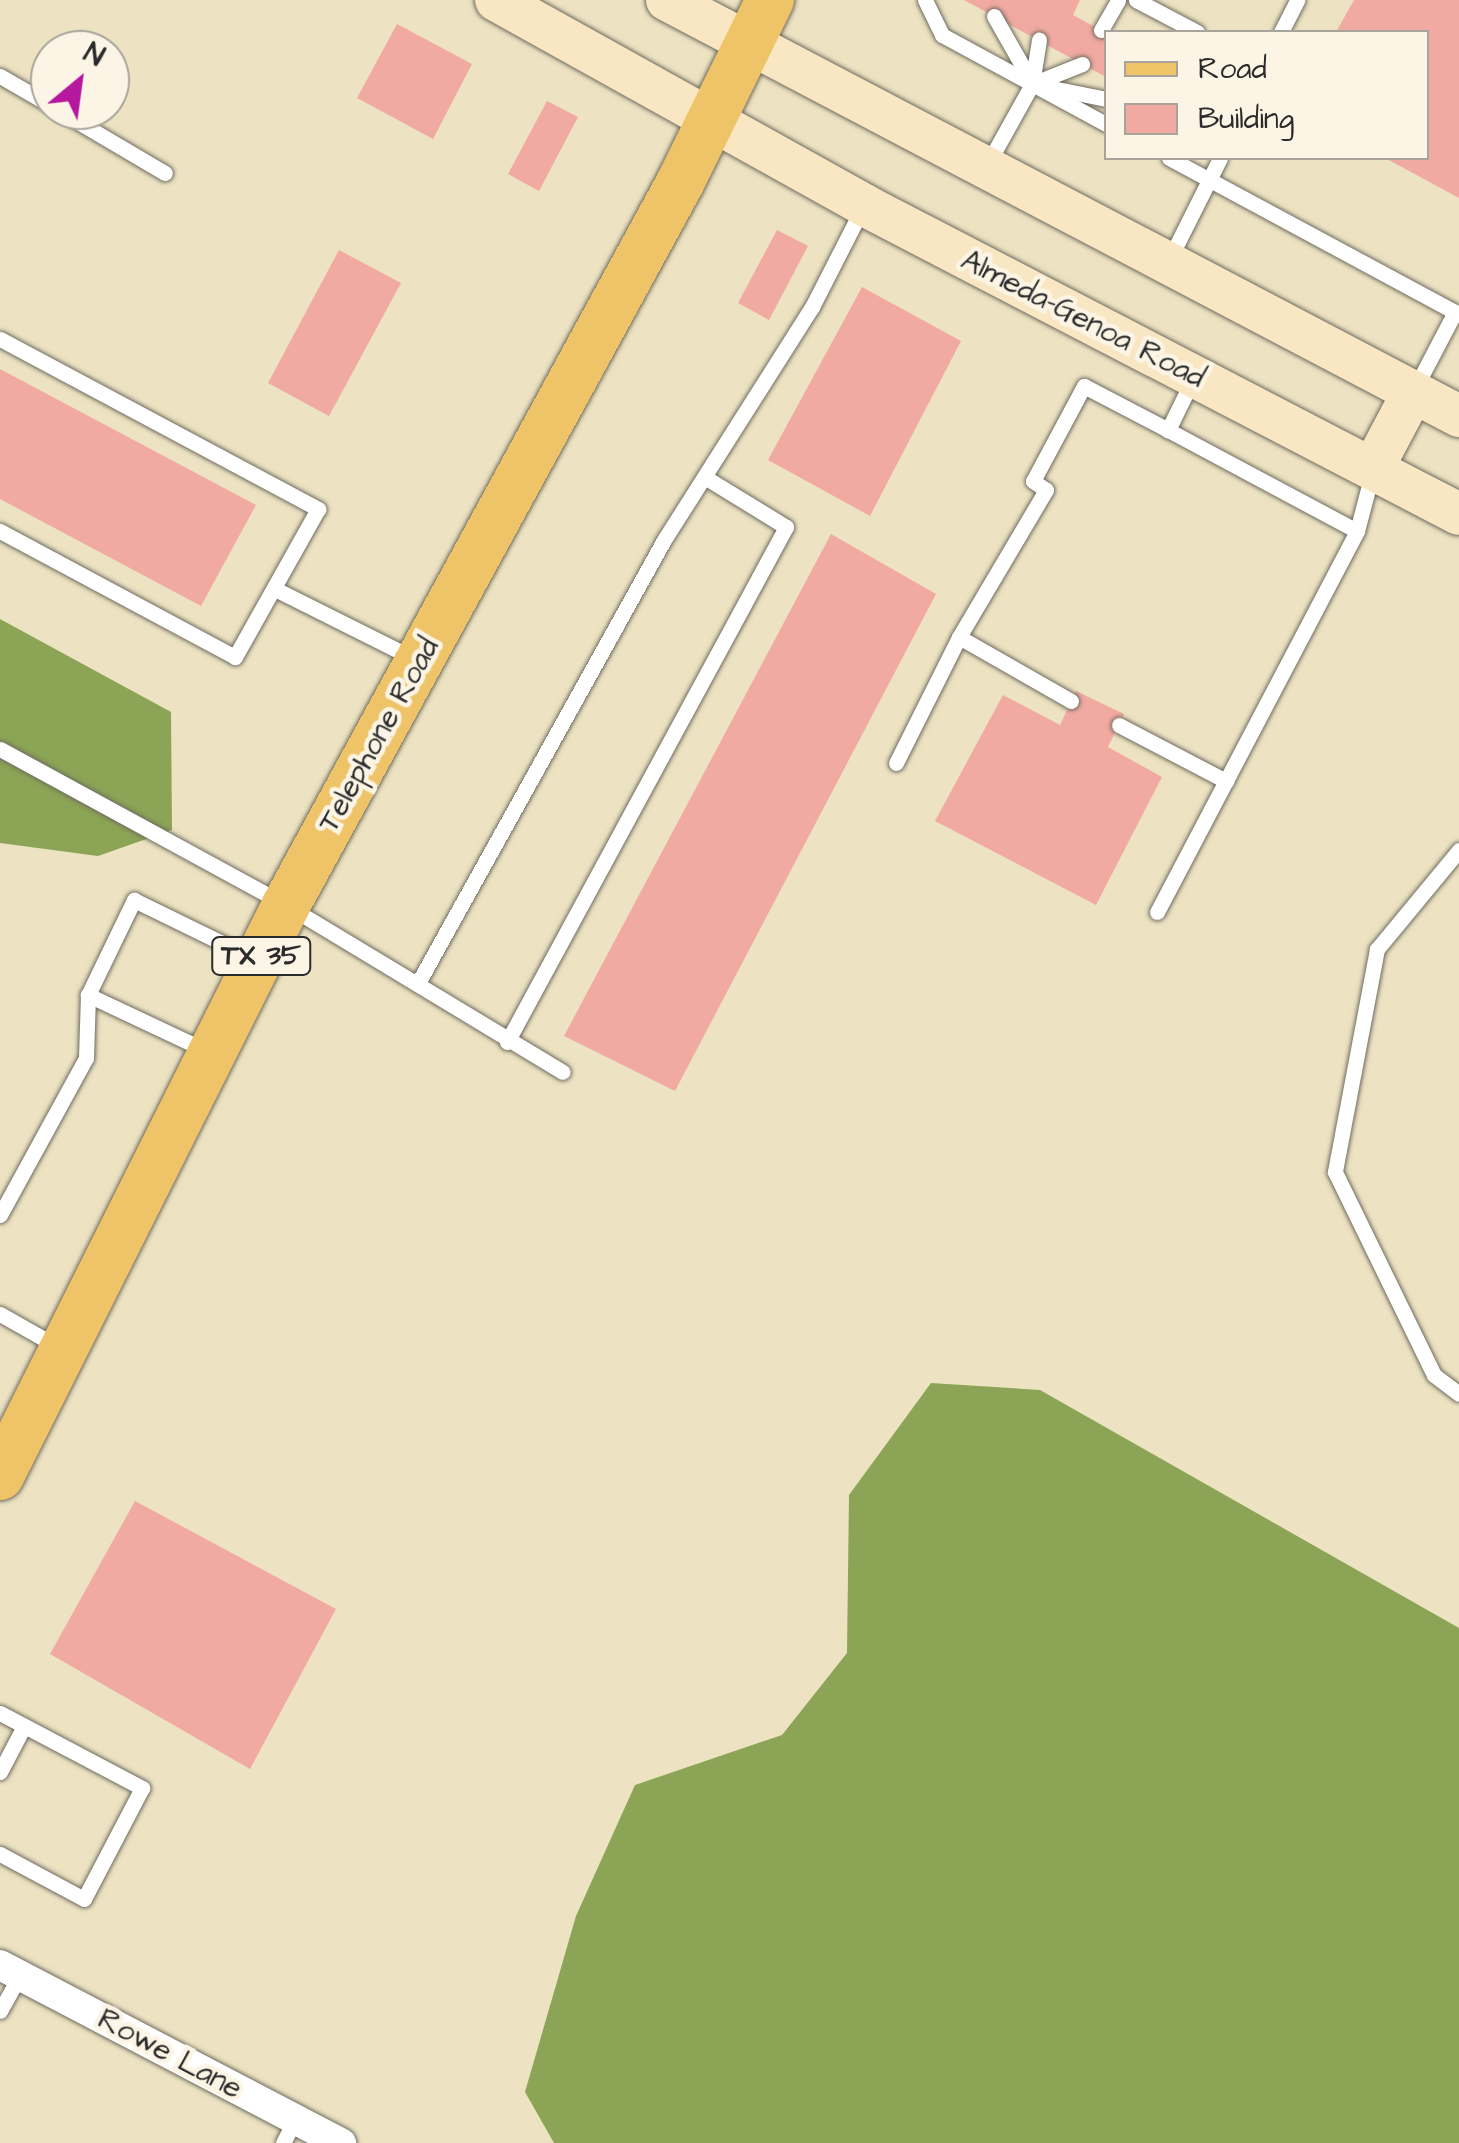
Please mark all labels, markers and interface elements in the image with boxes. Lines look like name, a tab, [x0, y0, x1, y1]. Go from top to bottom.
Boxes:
north arrow	[30, 30, 130, 130]
legend	[1104, 30, 1429, 160]
text: N	[77, 34, 111, 76]
text: Road	[1198, 48, 1267, 90]
text: Building	[1198, 98, 1294, 140]
street label: Almeda-Genoa Road	[955, 242, 1211, 396]
street label: Telephone Road	[311, 632, 447, 838]
road number: TX 35	[211, 933, 311, 979]
street label: Rowe Lane	[92, 2001, 248, 2107]

